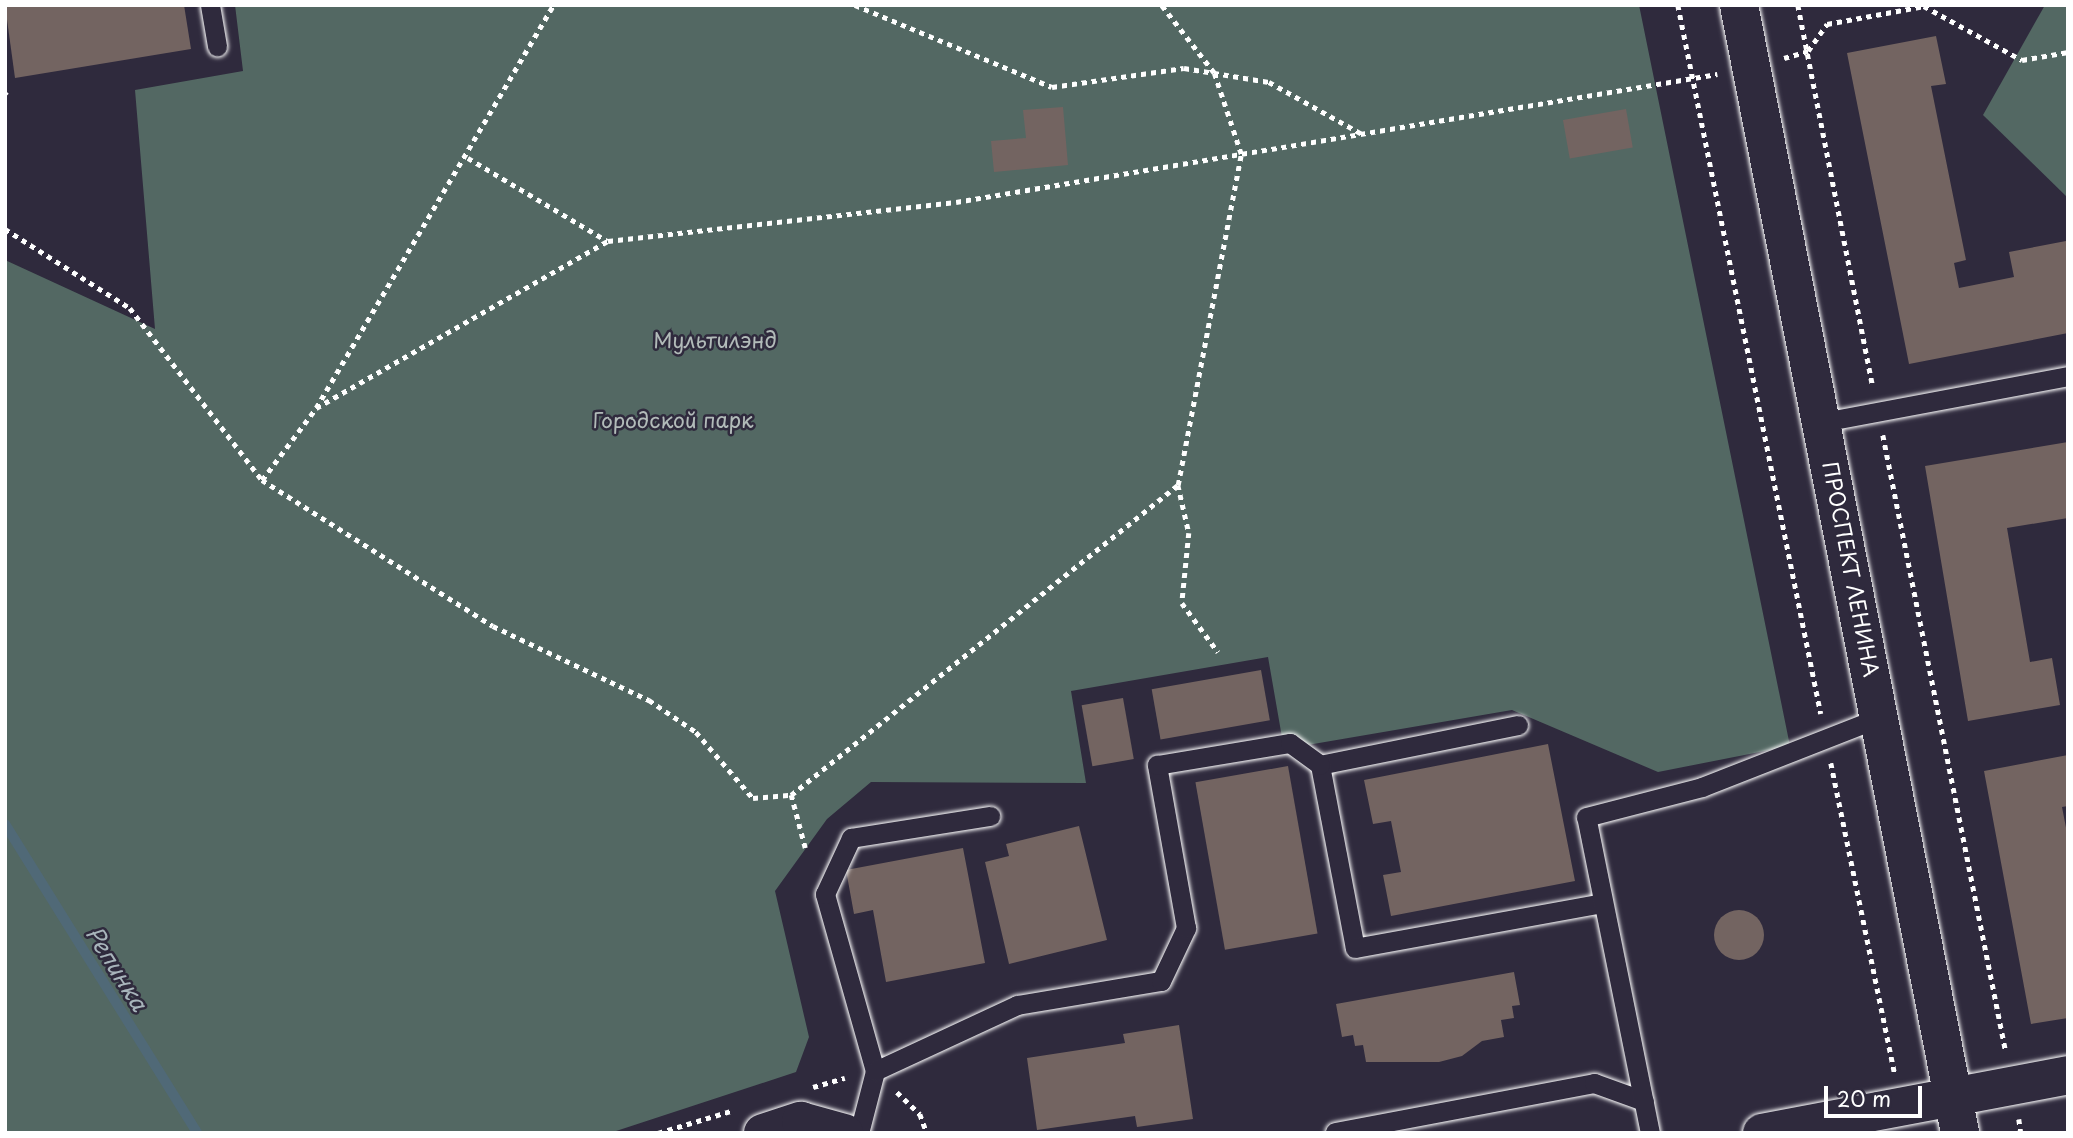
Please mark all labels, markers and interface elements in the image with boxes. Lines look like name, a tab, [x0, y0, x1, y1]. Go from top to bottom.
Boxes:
park label: Мультилэнд	[653, 326, 777, 352]
park label: Городской парк	[592, 406, 754, 432]
street label: ПРОСПЕКТ ЛЕНИНА	[1819, 459, 1885, 679]
water label: Репинка	[80, 921, 154, 1015]
scale bar	[1828, 1072, 1926, 1116]
text: 20 m	[1837, 1082, 1891, 1114]

